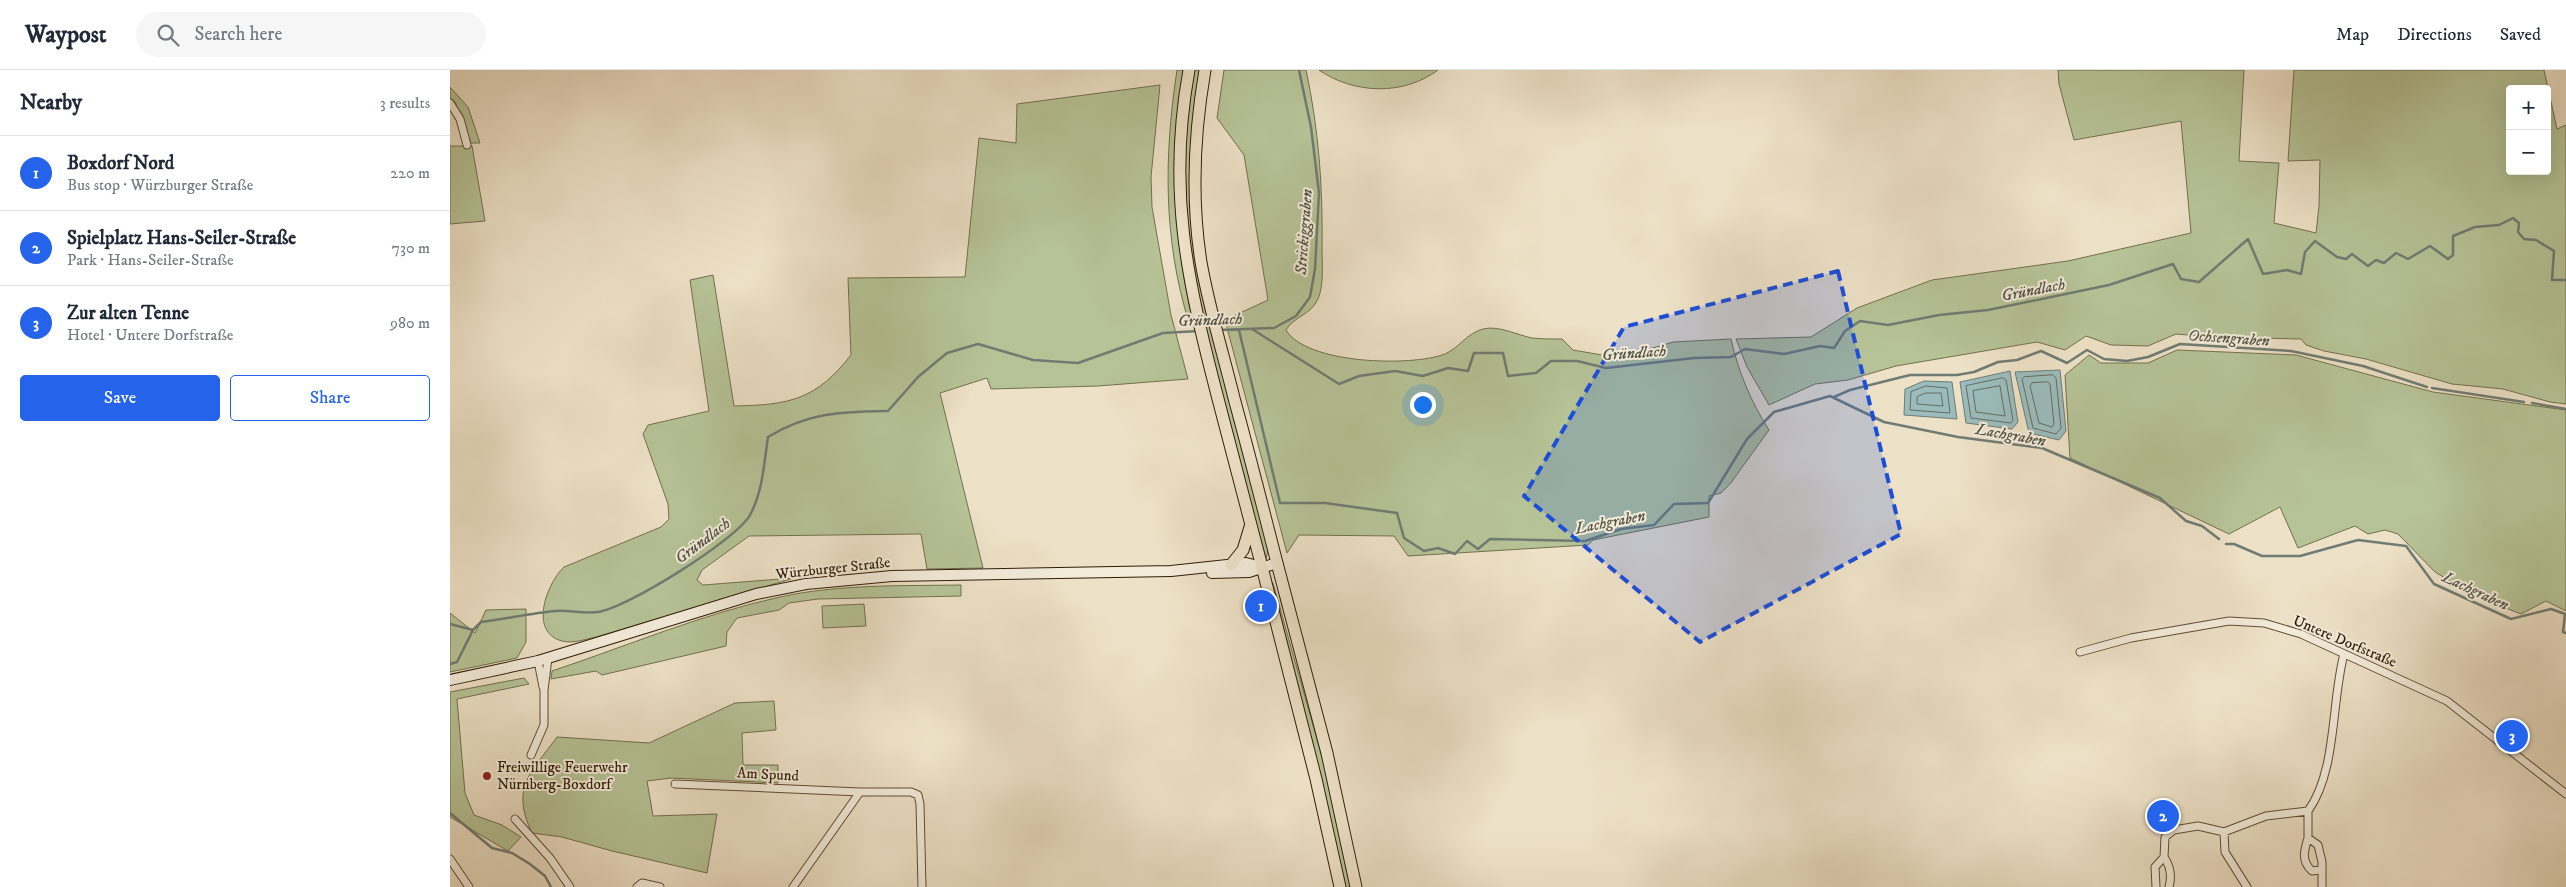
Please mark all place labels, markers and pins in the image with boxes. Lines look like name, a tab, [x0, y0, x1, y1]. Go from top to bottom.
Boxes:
pin: 1	[1245, 587, 1277, 625]
pin: 3	[2496, 717, 2528, 755]
place label: Freiwillige Feuerwehr Nürnberg-Boxdorf	[497, 758, 628, 794]
marker: Freiwillige Feuerwehr Nürnberg-Boxdorf	[481, 770, 493, 782]
pin: 2	[2147, 797, 2179, 835]

